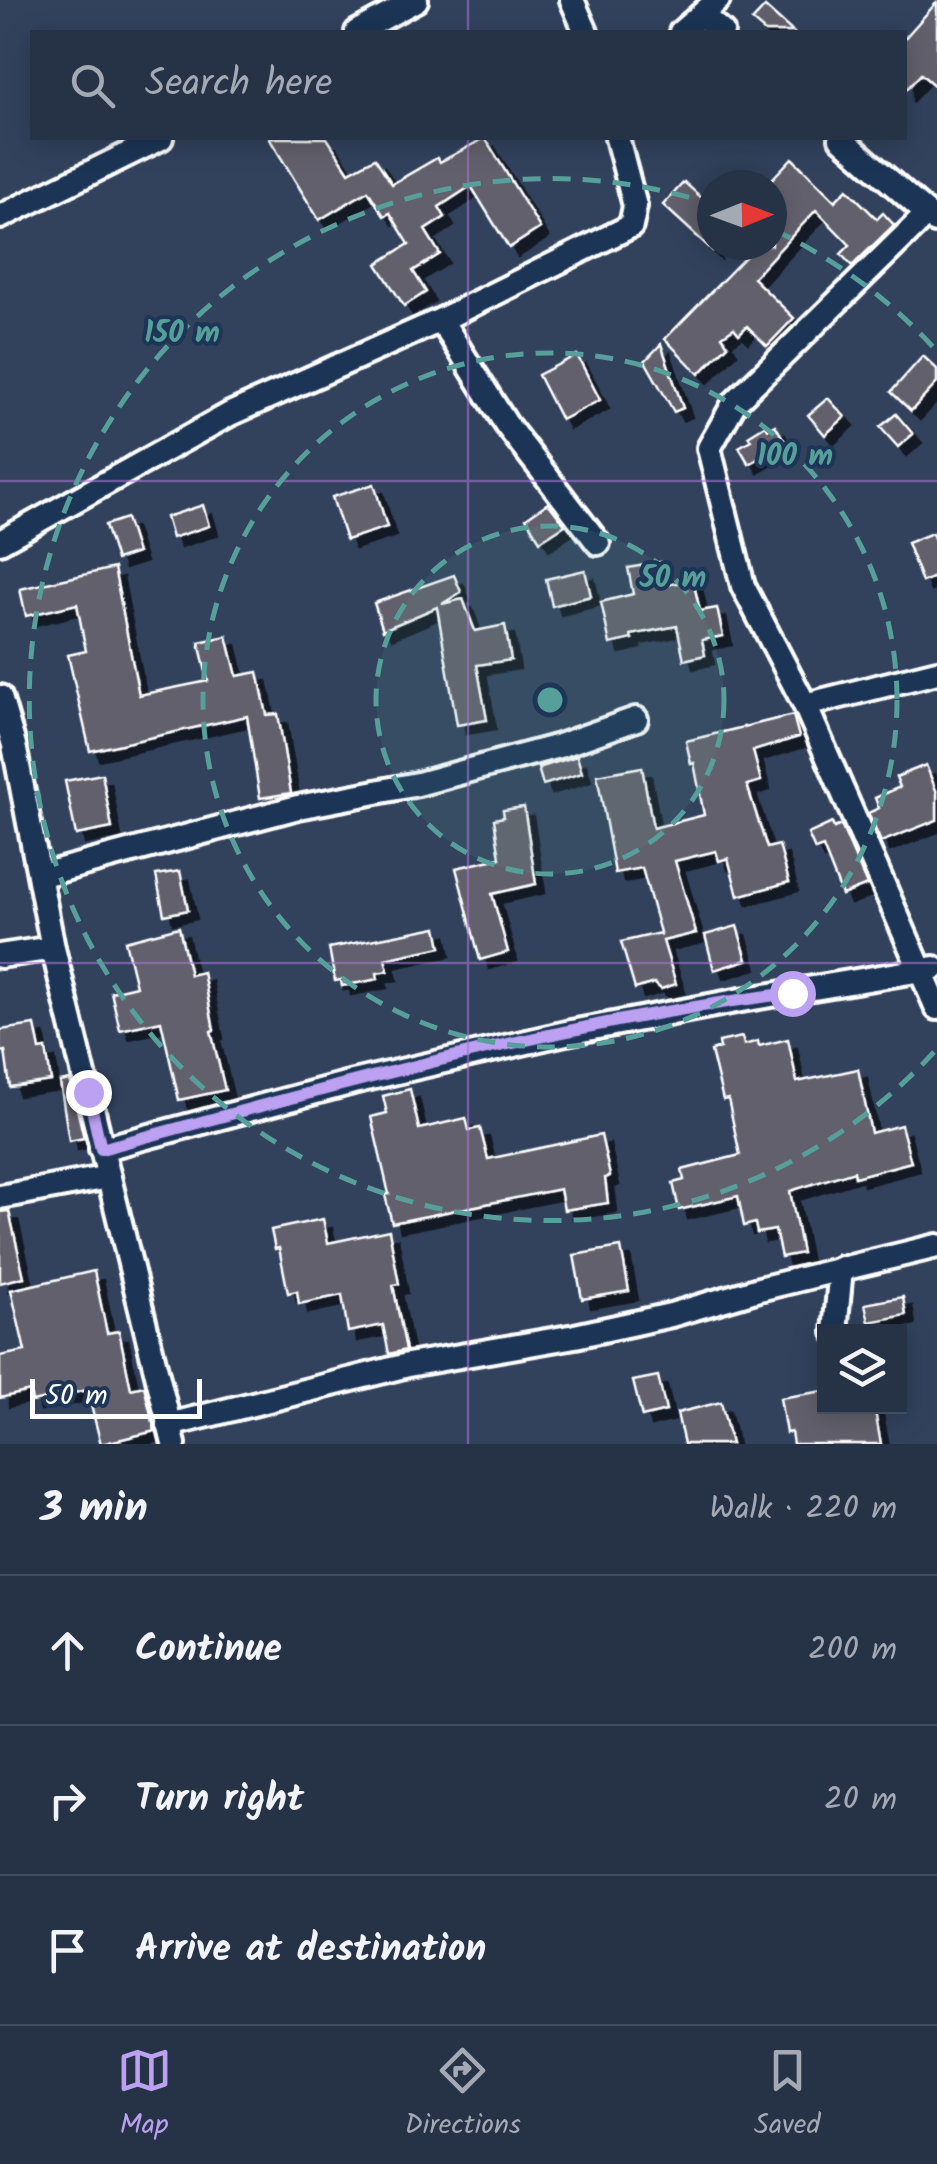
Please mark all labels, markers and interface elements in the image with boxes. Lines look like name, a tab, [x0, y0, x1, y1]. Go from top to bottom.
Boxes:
search box	[30, 30, 907, 140]
text: Search here	[145, 55, 332, 115]
icon: search	[65, 58, 120, 113]
north arrow	[697, 170, 787, 260]
text: 150 m	[144, 310, 220, 358]
text: 100 m	[757, 433, 833, 481]
text: 50 m	[639, 555, 706, 603]
centre of rings	[532, 682, 568, 718]
route start	[770, 971, 816, 1017]
route end	[66, 1070, 112, 1116]
map controls	[817, 1324, 907, 1414]
button: layers	[817, 1324, 907, 1414]
scale bar	[30, 1374, 202, 1418]
text: 50 m	[45, 1374, 108, 1419]
text: 3 min	[40, 1476, 148, 1543]
text: Walk · 220 m	[709, 1484, 897, 1535]
text: Continue	[135, 1620, 282, 1680]
icon: ahead	[40, 1623, 95, 1678]
text: 200 m	[808, 1625, 897, 1676]
text: Turn right	[135, 1770, 304, 1830]
icon: right	[40, 1773, 95, 1828]
text: 20 m	[824, 1775, 897, 1826]
text: Arrive at destination	[135, 1920, 486, 1980]
icon: arrive	[40, 1923, 95, 1978]
tab: Map	[117, 2043, 172, 2148]
tab: Directions	[405, 2043, 521, 2148]
tab: Saved	[754, 2043, 820, 2148]

